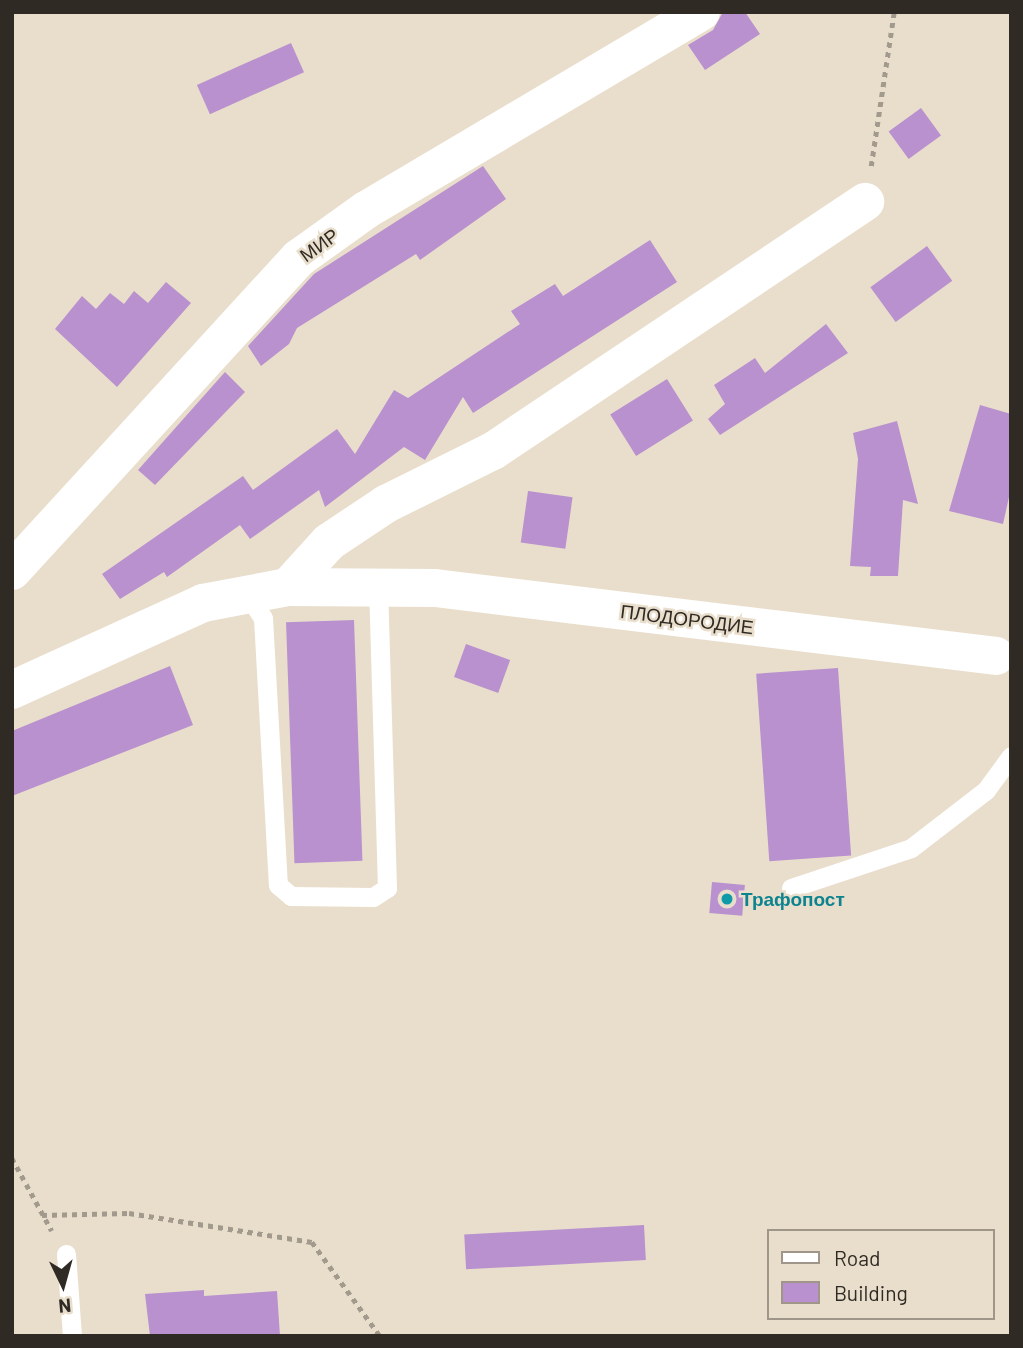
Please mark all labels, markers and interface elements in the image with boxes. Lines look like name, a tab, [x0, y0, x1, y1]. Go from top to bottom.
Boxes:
street label: МИР	[295, 223, 343, 267]
street label: ПЛОДОРОДИЕ	[619, 600, 755, 638]
place label: Трафопост	[741, 888, 845, 910]
marker: Трафопост	[719, 891, 735, 907]
legend	[768, 1229, 995, 1320]
text: Road	[834, 1245, 880, 1270]
north arrow	[28, 1250, 98, 1320]
text: Building	[834, 1280, 908, 1305]
text: N	[58, 1294, 72, 1318]

